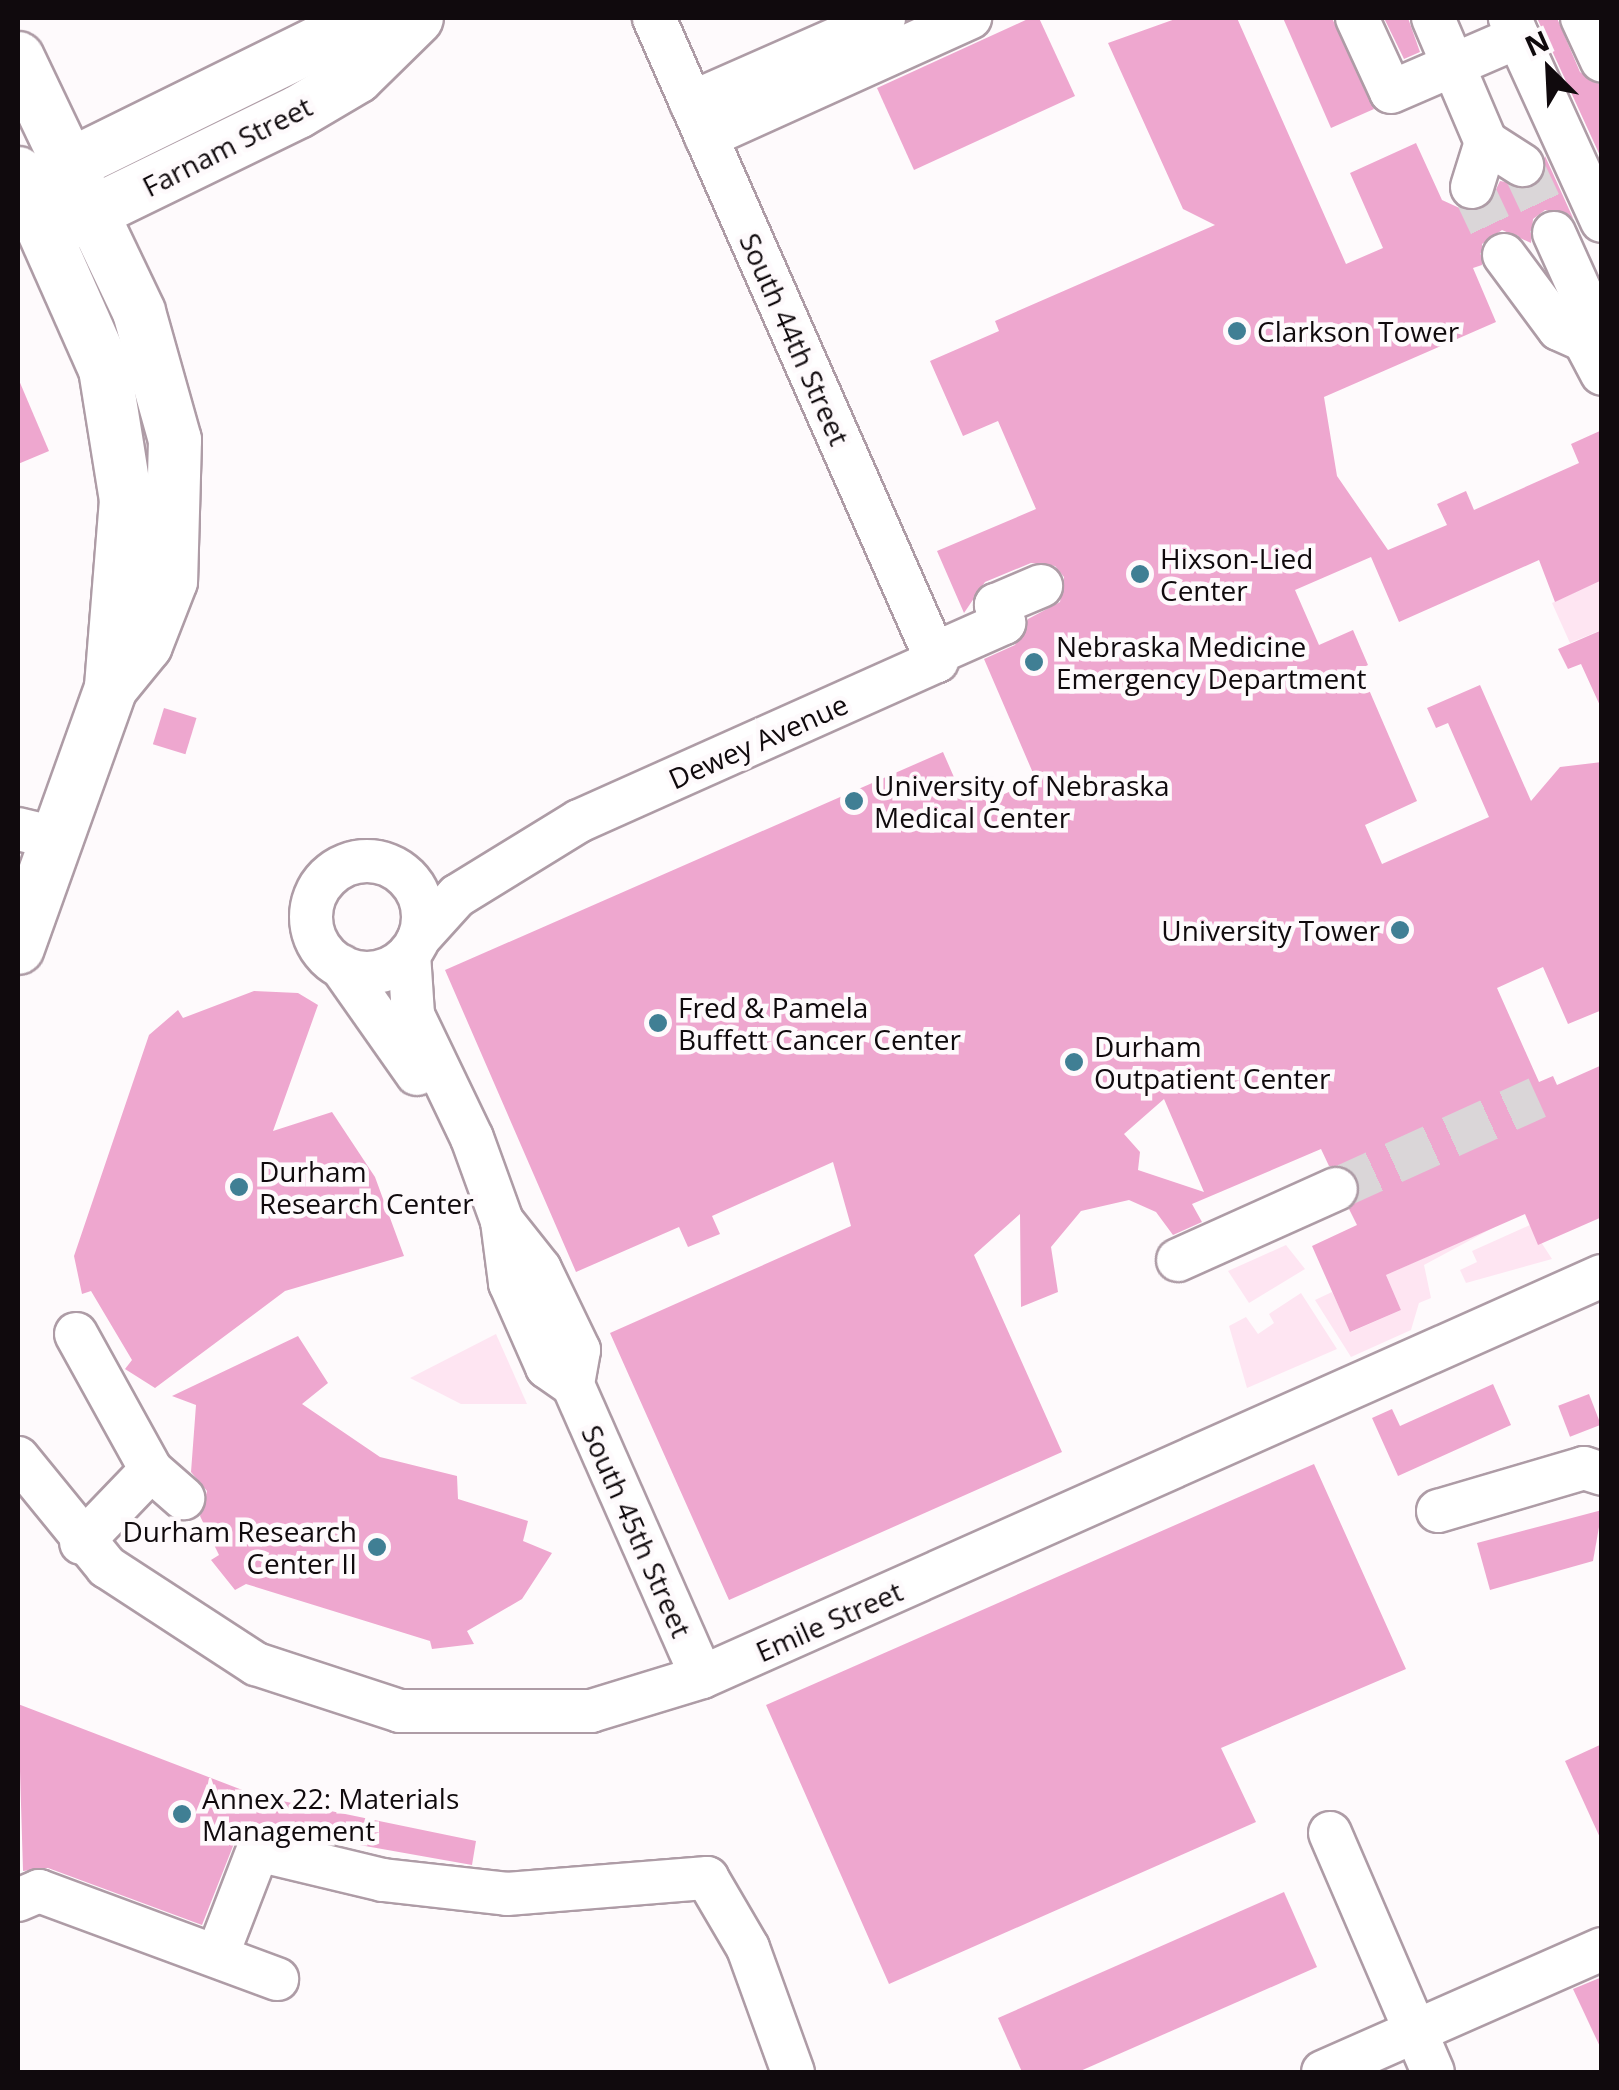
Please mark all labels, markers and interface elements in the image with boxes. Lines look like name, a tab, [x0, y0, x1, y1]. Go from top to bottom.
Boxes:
north arrow	[1499, 20, 1599, 120]
text: N	[1519, 21, 1555, 65]
street label: Farnam Street	[137, 89, 317, 203]
street label: South 44th Street	[733, 228, 857, 450]
place label: Clarkson Tower	[1257, 314, 1459, 348]
marker: Clarkson Tower	[1226, 320, 1248, 342]
place label: Hixson-Lied Center	[1160, 541, 1313, 607]
marker: Hixson-Lied Center	[1129, 563, 1151, 585]
place label: Nebraska Medicine Emergency Department	[1056, 629, 1366, 695]
marker: Nebraska Medicine Emergency Department	[1021, 649, 1047, 675]
street label: Dewey Avenue	[663, 687, 853, 795]
place label: University of Nebraska Medical Center	[874, 768, 1170, 834]
marker: University of Nebraska Medical Center	[843, 790, 865, 812]
place label: University Tower	[1161, 913, 1380, 947]
marker: University Tower	[1389, 919, 1411, 941]
place label: Fred & Pamela Buffett Cancer Center	[678, 990, 961, 1056]
marker: Fred & Pamela Buffett Cancer Center	[647, 1012, 669, 1034]
place label: Durham Outpatient Center	[1094, 1029, 1330, 1095]
marker: Durham Outpatient Center	[1063, 1051, 1085, 1073]
place label: Durham Research Center	[259, 1154, 474, 1220]
marker: Durham Research Center	[228, 1176, 250, 1198]
street label: South 45th Street	[575, 1420, 699, 1642]
place label: Durham Research Center II	[122, 1514, 357, 1580]
marker: Durham Research Center II	[366, 1536, 388, 1558]
street label: Emile Street	[751, 1574, 907, 1668]
place label: Annex 22: Materials Management	[202, 1781, 459, 1847]
marker: Annex 22: Materials Management	[171, 1803, 193, 1825]

